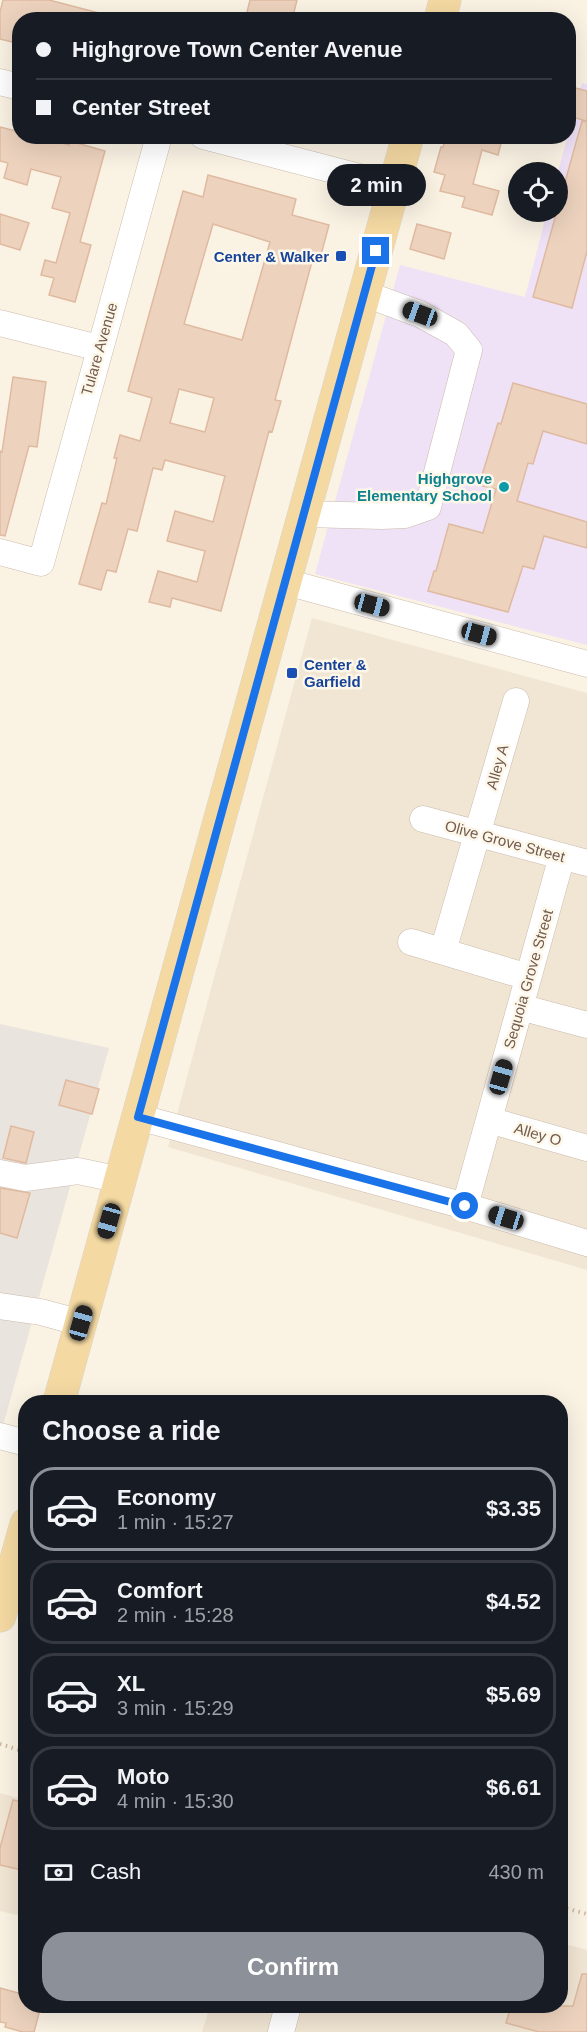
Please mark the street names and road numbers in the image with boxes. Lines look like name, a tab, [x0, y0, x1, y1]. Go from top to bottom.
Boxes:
street label: Tulare Avenue	[78, 301, 120, 397]
street label: Alley A	[483, 743, 511, 791]
street label: Olive Grove Street	[443, 817, 568, 865]
street label: Sequoia Grove Street	[500, 907, 556, 1051]
street label: Alley O	[512, 1119, 564, 1149]

